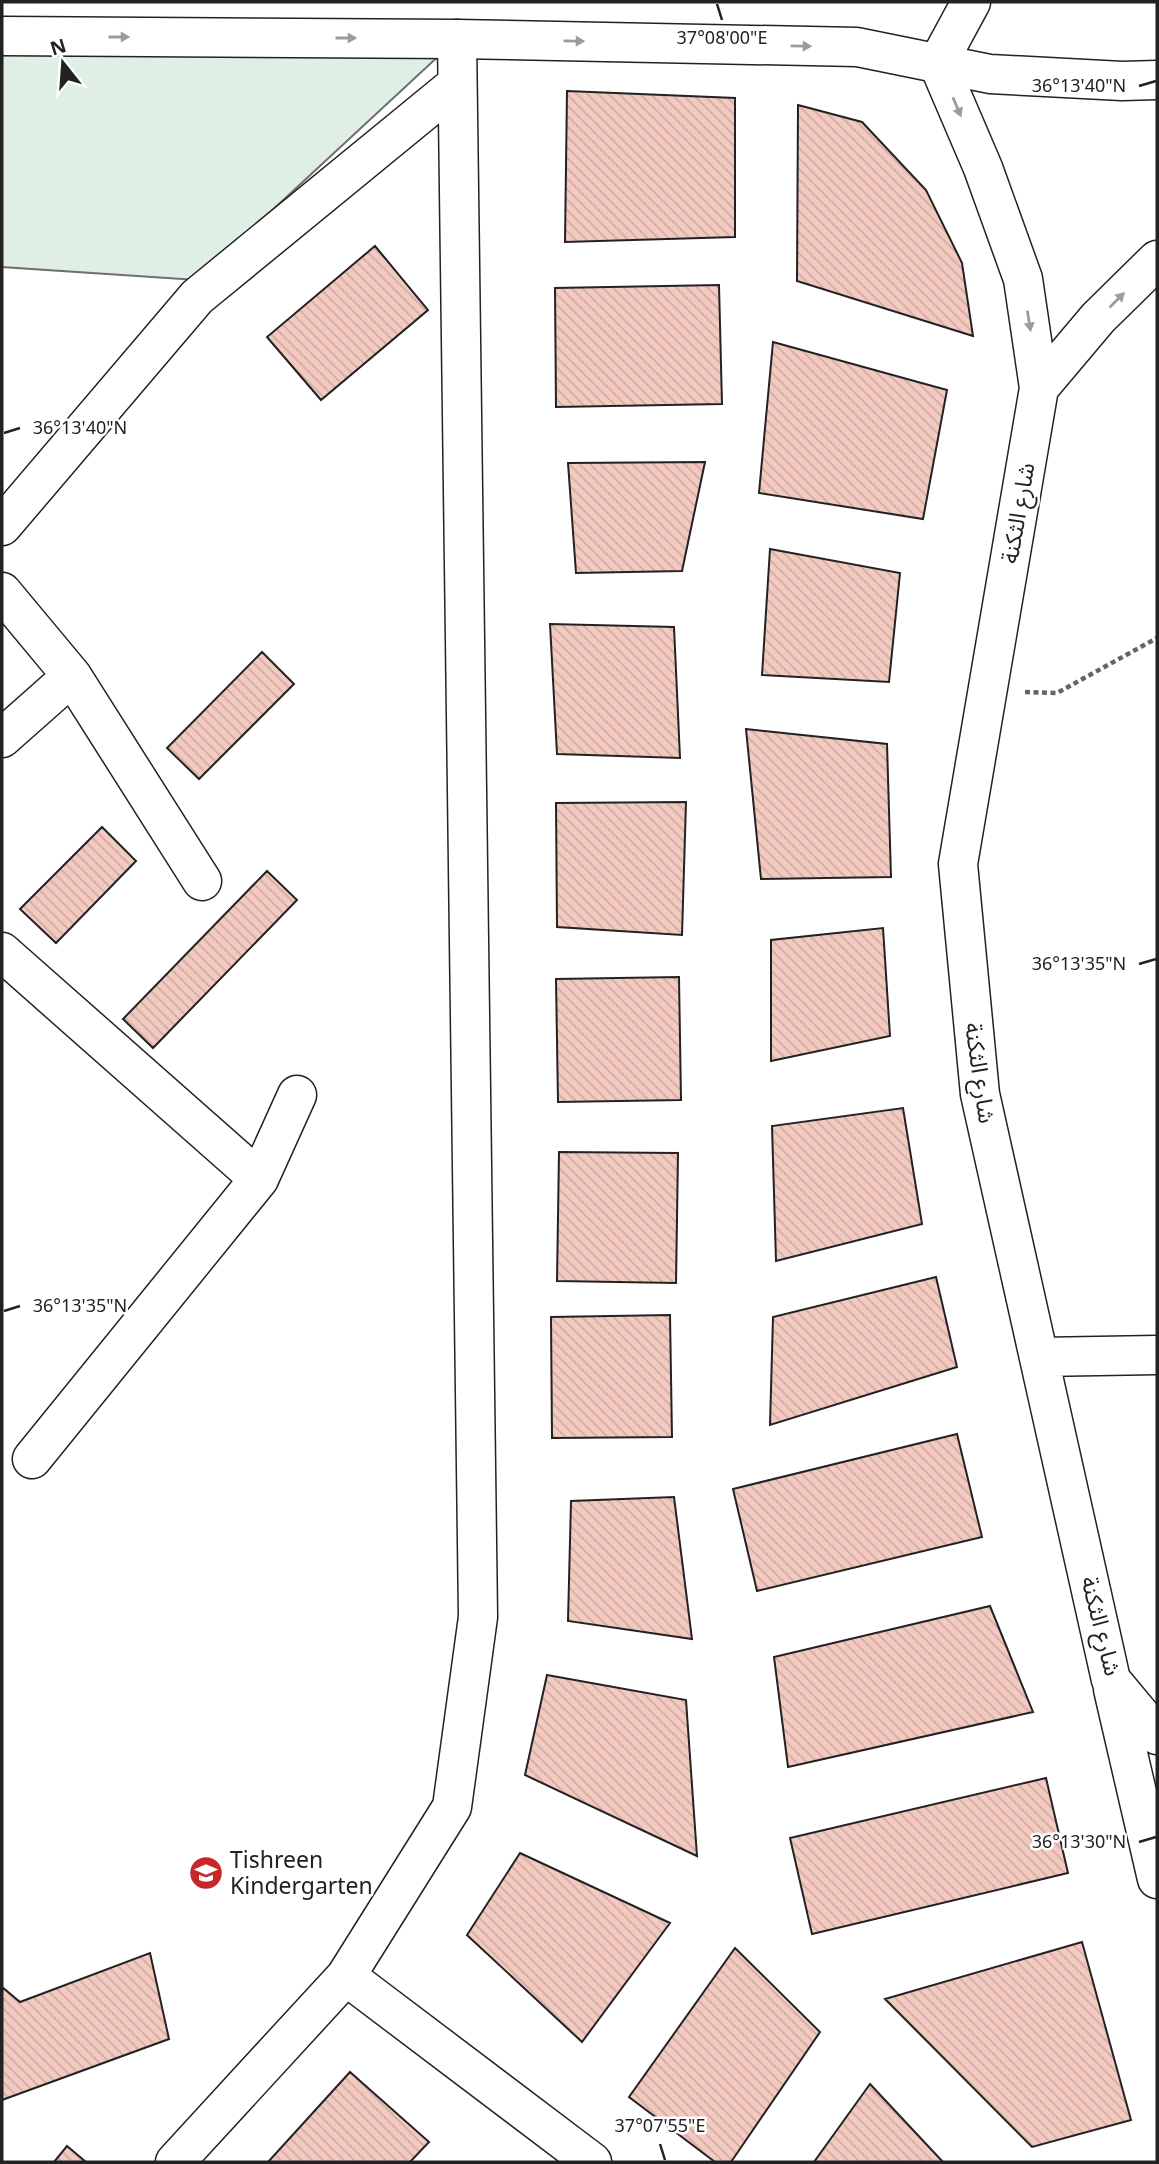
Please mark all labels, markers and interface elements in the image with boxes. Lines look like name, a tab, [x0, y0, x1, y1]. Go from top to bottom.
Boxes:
text: 37°08'00"E	[677, 19, 767, 57]
text: N	[45, 26, 72, 69]
north arrow	[28, 28, 98, 98]
one-way arrow	[108, 31, 130, 43]
one-way arrow	[336, 32, 358, 44]
one-way arrow	[563, 35, 585, 47]
one-way arrow	[791, 40, 813, 52]
text: 36°13'40"N	[1032, 67, 1126, 105]
one-way arrow	[952, 96, 963, 117]
one-way arrow	[1108, 292, 1124, 309]
one-way arrow	[1024, 311, 1035, 333]
text: 36°13'40"N	[33, 409, 127, 447]
street label: شارع الثكنة	[986, 459, 1051, 567]
text: 36°13'35"N	[1032, 945, 1126, 983]
street label: شارع الثكنة	[948, 1019, 1011, 1127]
text: 36°13'35"N	[33, 1287, 127, 1325]
street label: شارع الثكنة	[1064, 1571, 1137, 1681]
text: 36°13'30"N	[1032, 1823, 1126, 1861]
place label: Tishreen Kindergarten	[230, 1836, 373, 1911]
school or university icon: Tishreen Kindergarten	[187, 1854, 225, 1892]
text: 37°07'55"E	[615, 2107, 705, 2145]

